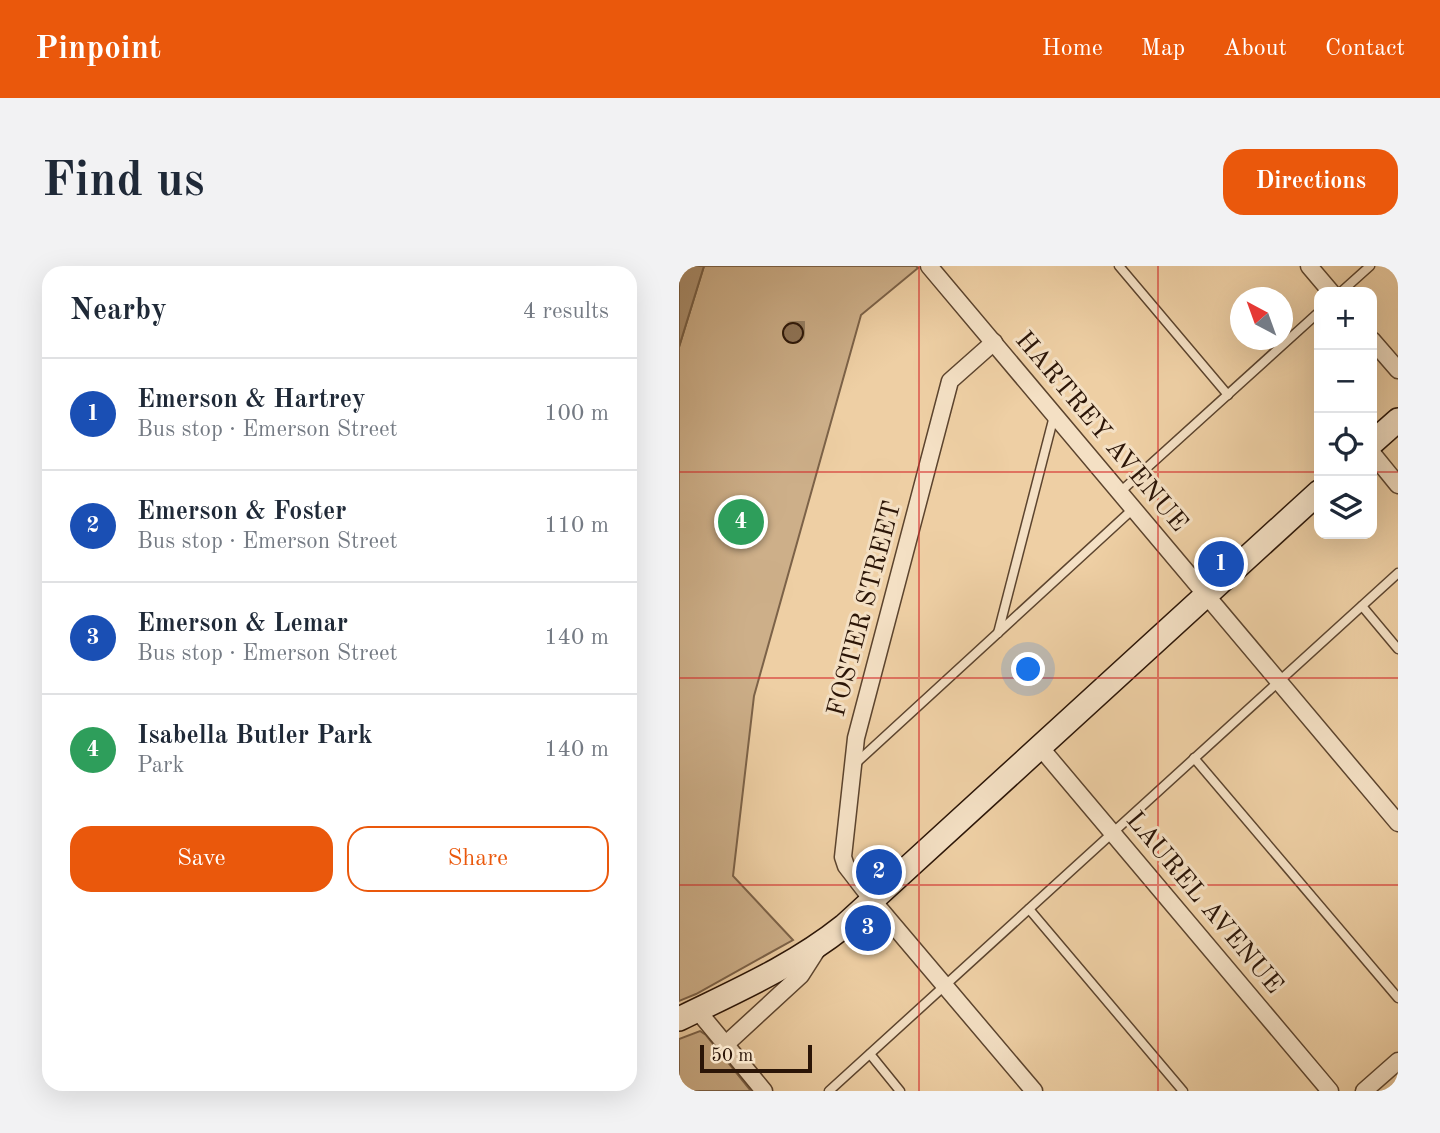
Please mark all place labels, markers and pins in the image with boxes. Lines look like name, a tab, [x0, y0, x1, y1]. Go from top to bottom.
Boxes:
pin: 4	[718, 496, 764, 548]
pin: 1	[1198, 538, 1244, 590]
pin: 2	[856, 846, 902, 898]
pin: 3	[845, 902, 891, 954]

